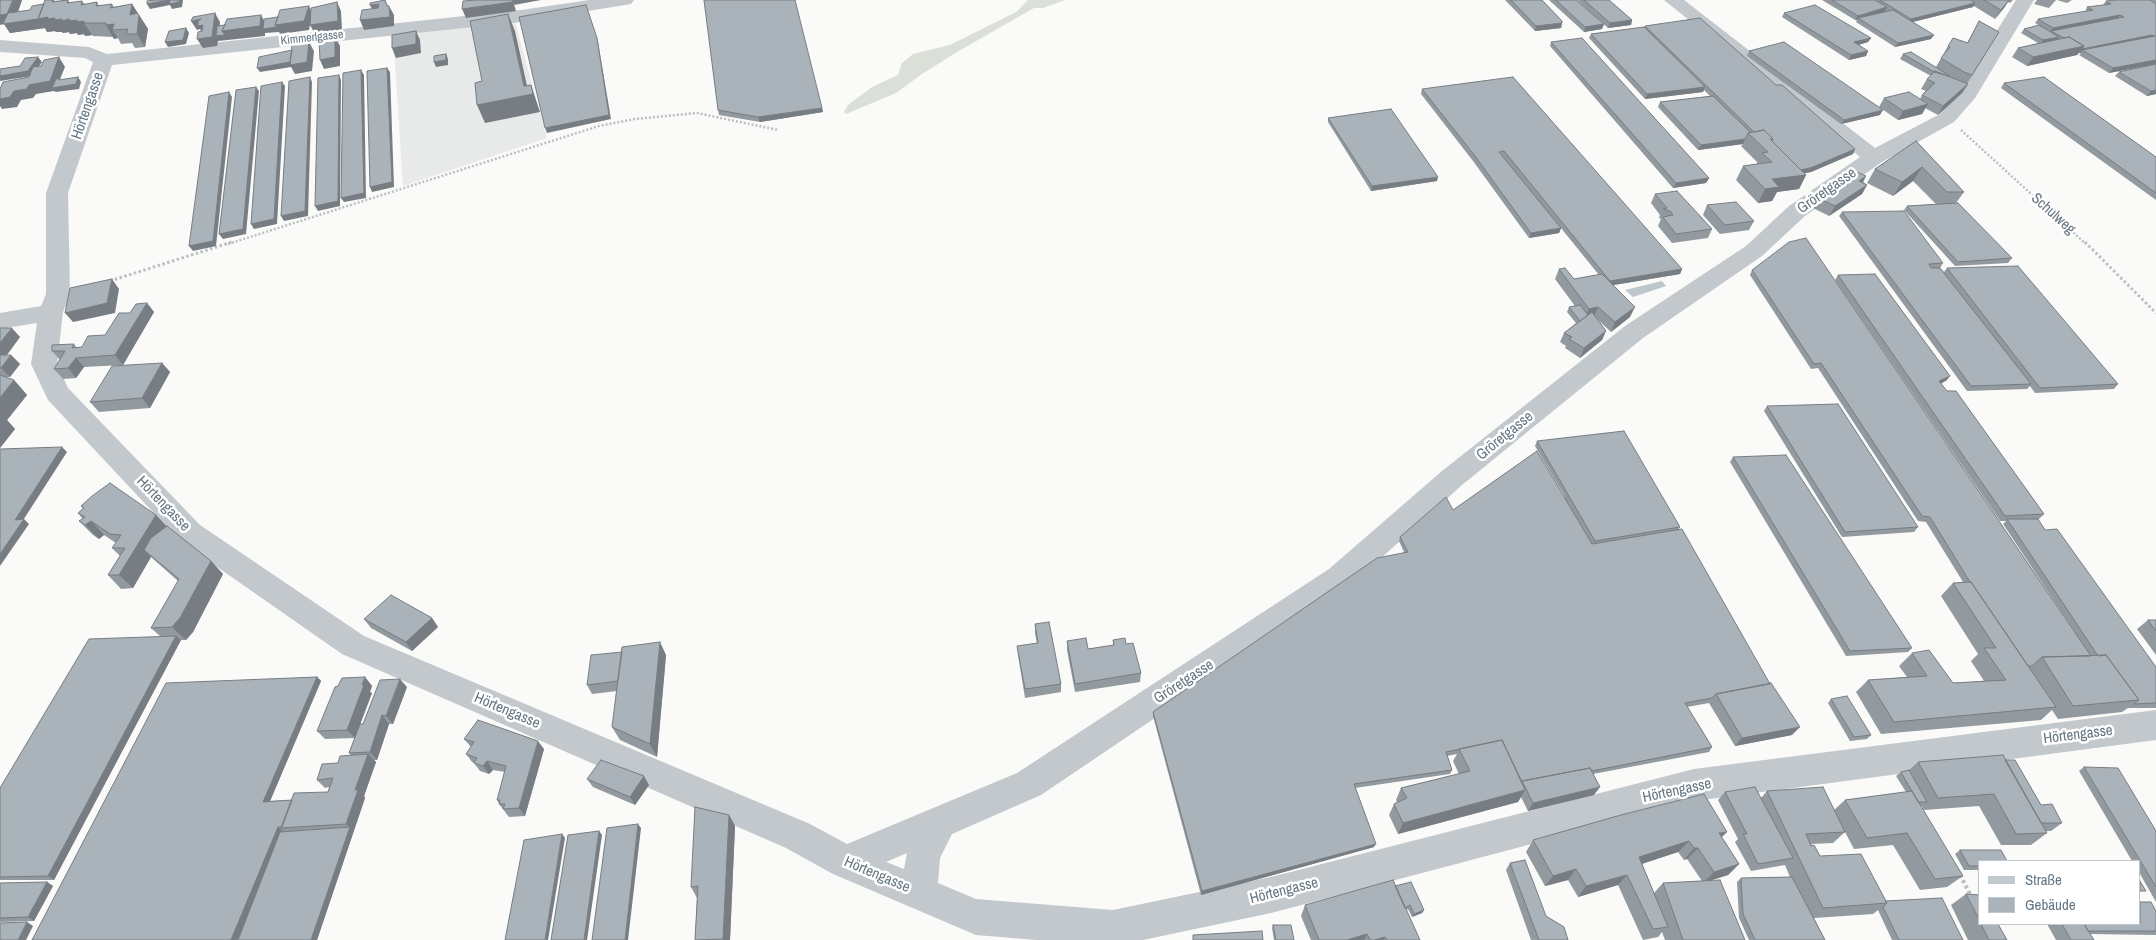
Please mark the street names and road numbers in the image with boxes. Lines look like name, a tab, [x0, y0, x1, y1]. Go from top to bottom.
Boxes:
street label: Kimmerlgasse	[280, 28, 344, 48]
street label: Hörtengasse	[68, 70, 108, 142]
street label: Gröretgasse	[1794, 164, 1860, 218]
street label: Schulweg	[2027, 189, 2079, 239]
street label: Gröretgasse	[1473, 408, 1537, 464]
street label: Hörtengasse	[132, 473, 194, 535]
street label: Gröretgasse	[1151, 656, 1217, 708]
street label: Hörtengasse	[471, 689, 543, 733]
street label: Hörtengasse	[2042, 722, 2114, 748]
street label: Hörtengasse	[1641, 775, 1713, 807]
street label: Hörtengasse	[841, 853, 913, 897]
street label: Hörtengasse	[1248, 874, 1320, 908]

